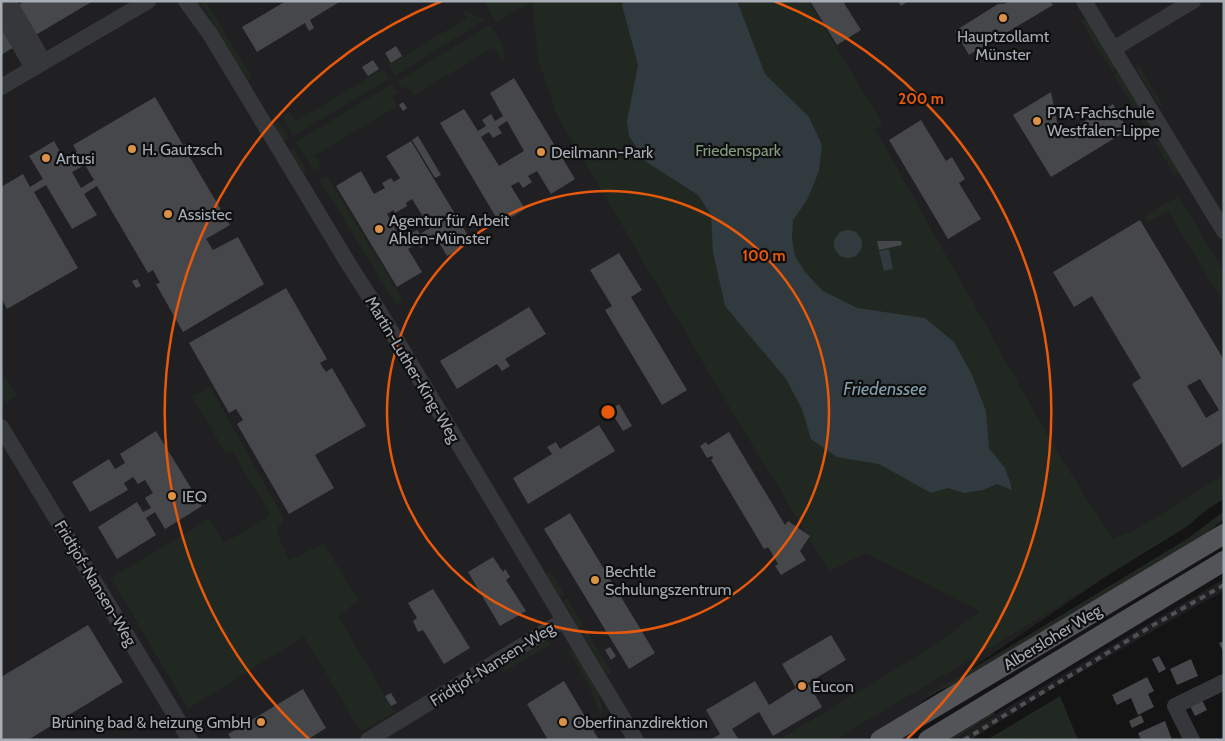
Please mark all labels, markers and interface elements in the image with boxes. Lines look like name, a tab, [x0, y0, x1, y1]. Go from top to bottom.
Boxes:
marker: Hauptzollamt Münster	[997, 12, 1009, 24]
place label: Hauptzollamt Münster	[957, 27, 1050, 64]
text: 200 m	[898, 90, 944, 108]
place label: PTA-Fachschule Westfalen-Lippe	[1047, 103, 1160, 140]
marker: PTA-Fachschule Westfalen-Lippe	[1031, 115, 1043, 127]
place label: H. Gautzsch	[142, 140, 223, 159]
park label: Friedenspark	[695, 141, 782, 160]
marker: H. Gautzsch	[126, 143, 138, 155]
place label: Deilmann-Park	[551, 143, 654, 162]
marker: Deilmann-Park	[535, 146, 547, 158]
place label: Artusi	[56, 149, 95, 168]
marker: Artusi	[40, 152, 52, 164]
place label: Assistec	[178, 205, 232, 224]
marker: Assistec	[162, 208, 174, 220]
place label: Agentur für Arbeit Ahlen-Münster	[389, 211, 510, 248]
marker: Agentur für Arbeit Ahlen-Münster	[373, 223, 385, 235]
text: 100 m	[742, 247, 786, 265]
street label: Martin-Luther-King-Weg	[361, 293, 464, 447]
water label: Friedenssee	[843, 378, 927, 400]
centre of rings	[599, 403, 617, 421]
place label: IEQ	[182, 487, 207, 506]
marker: IEQ	[166, 490, 178, 502]
street label: Fridtjof-Nansen-Weg	[51, 517, 141, 650]
place label: Bechtle Schulungszentrum	[605, 562, 732, 599]
marker: Bechtle Schulungszentrum	[589, 574, 601, 586]
street label: Albersloher Weg	[1000, 600, 1106, 674]
street label: Fridtjof-Nansen-Weg	[427, 618, 559, 710]
place label: Eucon	[812, 677, 854, 696]
marker: Eucon	[796, 680, 808, 692]
place label: Brüning bad & heizung GmbH	[52, 713, 251, 732]
place label: Oberfinanzdirektion	[573, 713, 708, 732]
marker: Brüning bad & heizung GmbH	[255, 716, 267, 728]
marker: Oberfinanzdirektion	[557, 716, 569, 728]

